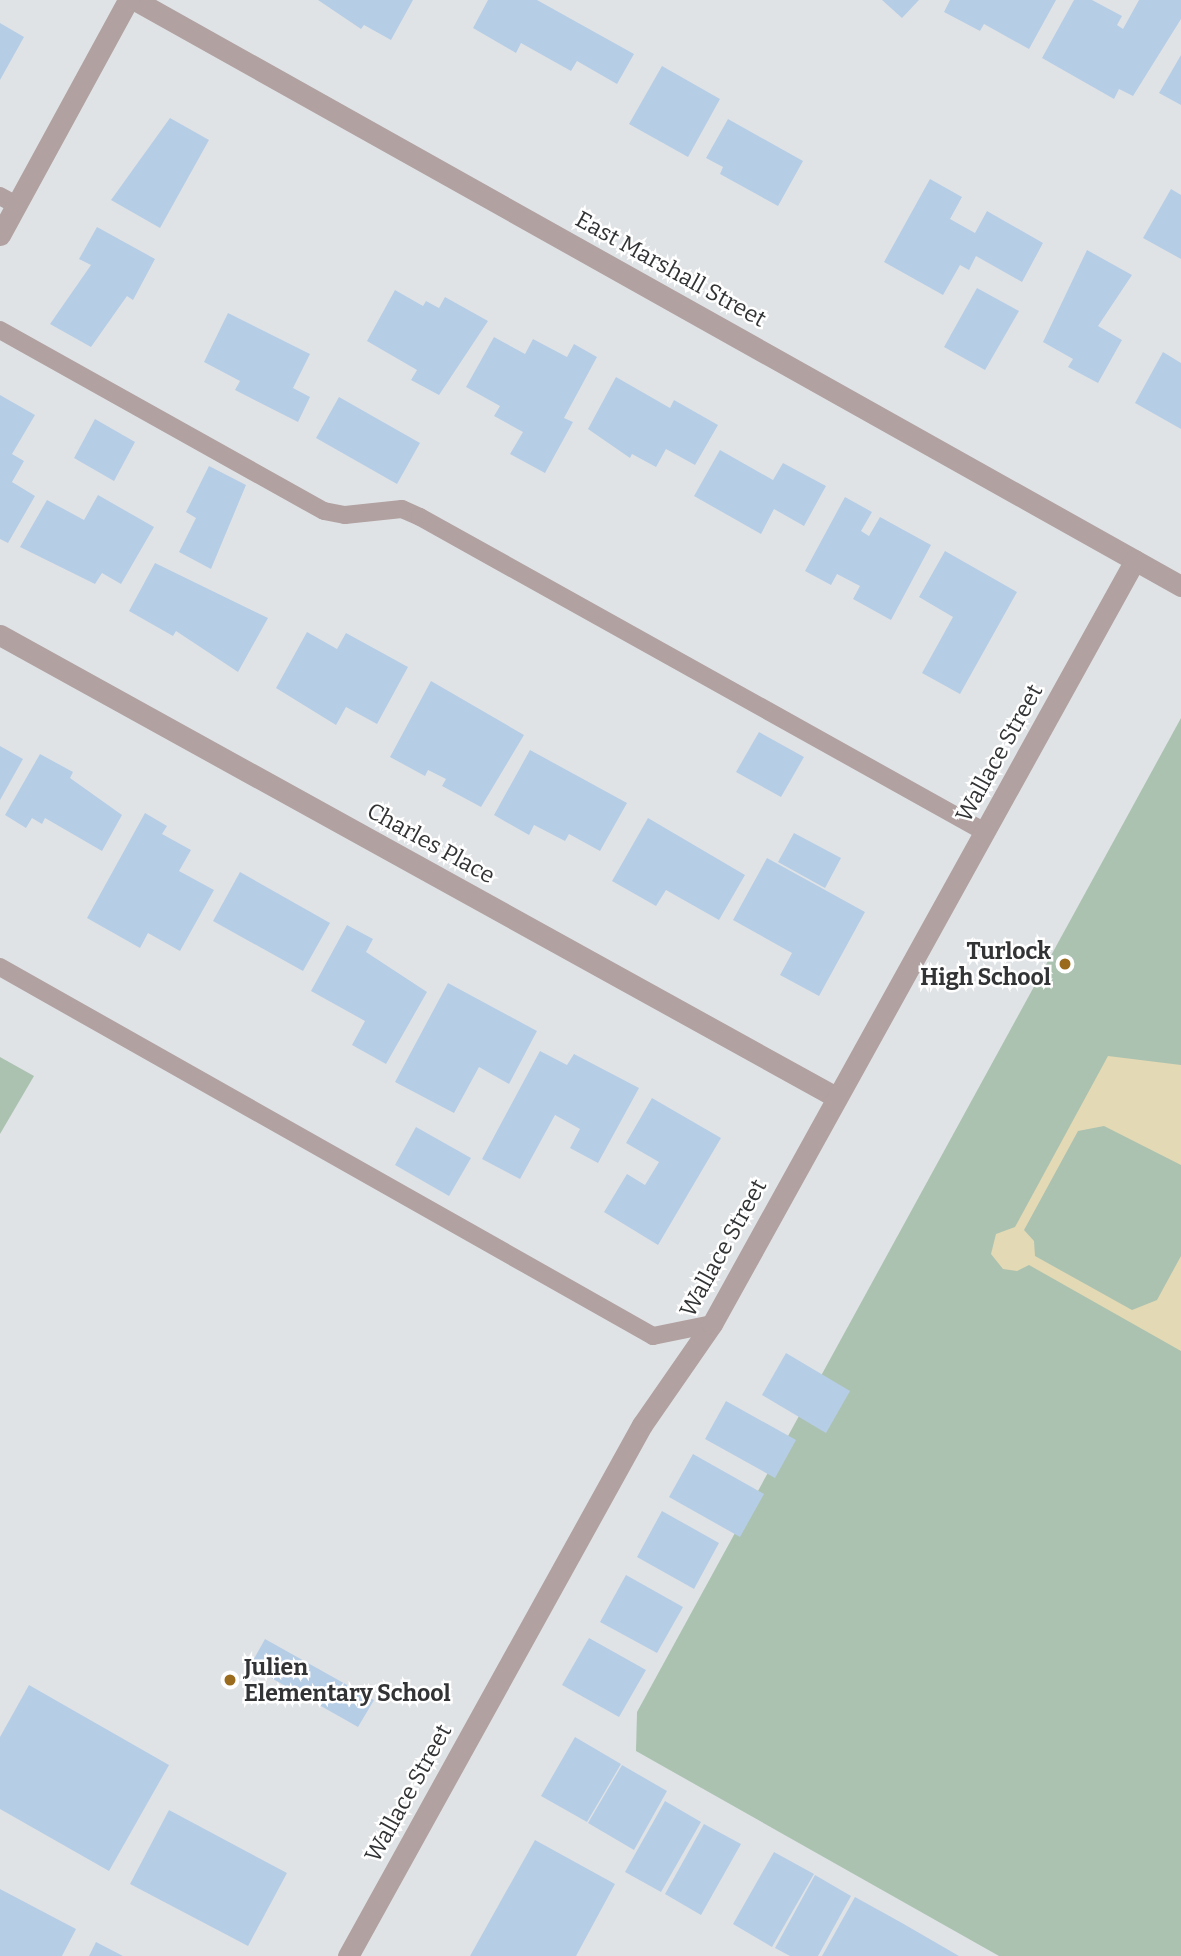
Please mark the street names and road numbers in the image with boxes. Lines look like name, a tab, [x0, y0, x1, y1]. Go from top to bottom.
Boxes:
street label: East Marshall Street	[571, 205, 771, 333]
street label: Wallace Street	[950, 679, 1048, 827]
street label: Charles Place	[362, 797, 500, 889]
street label: Wallace Street	[674, 1174, 772, 1322]
street label: Wallace Street	[359, 1719, 457, 1867]

